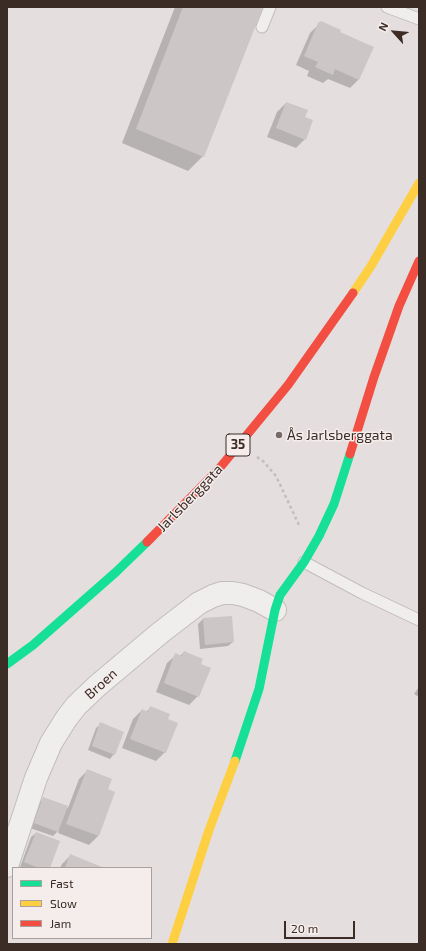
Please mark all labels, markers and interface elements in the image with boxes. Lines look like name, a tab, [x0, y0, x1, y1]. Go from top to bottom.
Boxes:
north arrow	[374, 12, 414, 52]
text: N	[375, 20, 390, 33]
place label: Ås Jarlsberggata	[287, 427, 393, 443]
marker: Ås Jarlsberggata	[274, 430, 284, 440]
road number: 35	[226, 434, 250, 456]
street label: Jarlsberggata	[154, 461, 226, 535]
street label: Broen	[81, 665, 121, 703]
legend	[12, 867, 152, 939]
text: Fast	[50, 876, 73, 890]
text: Slow	[50, 896, 77, 910]
scale bar	[286, 913, 357, 939]
text: Jam	[50, 916, 71, 930]
text: 20 m	[291, 921, 318, 935]

